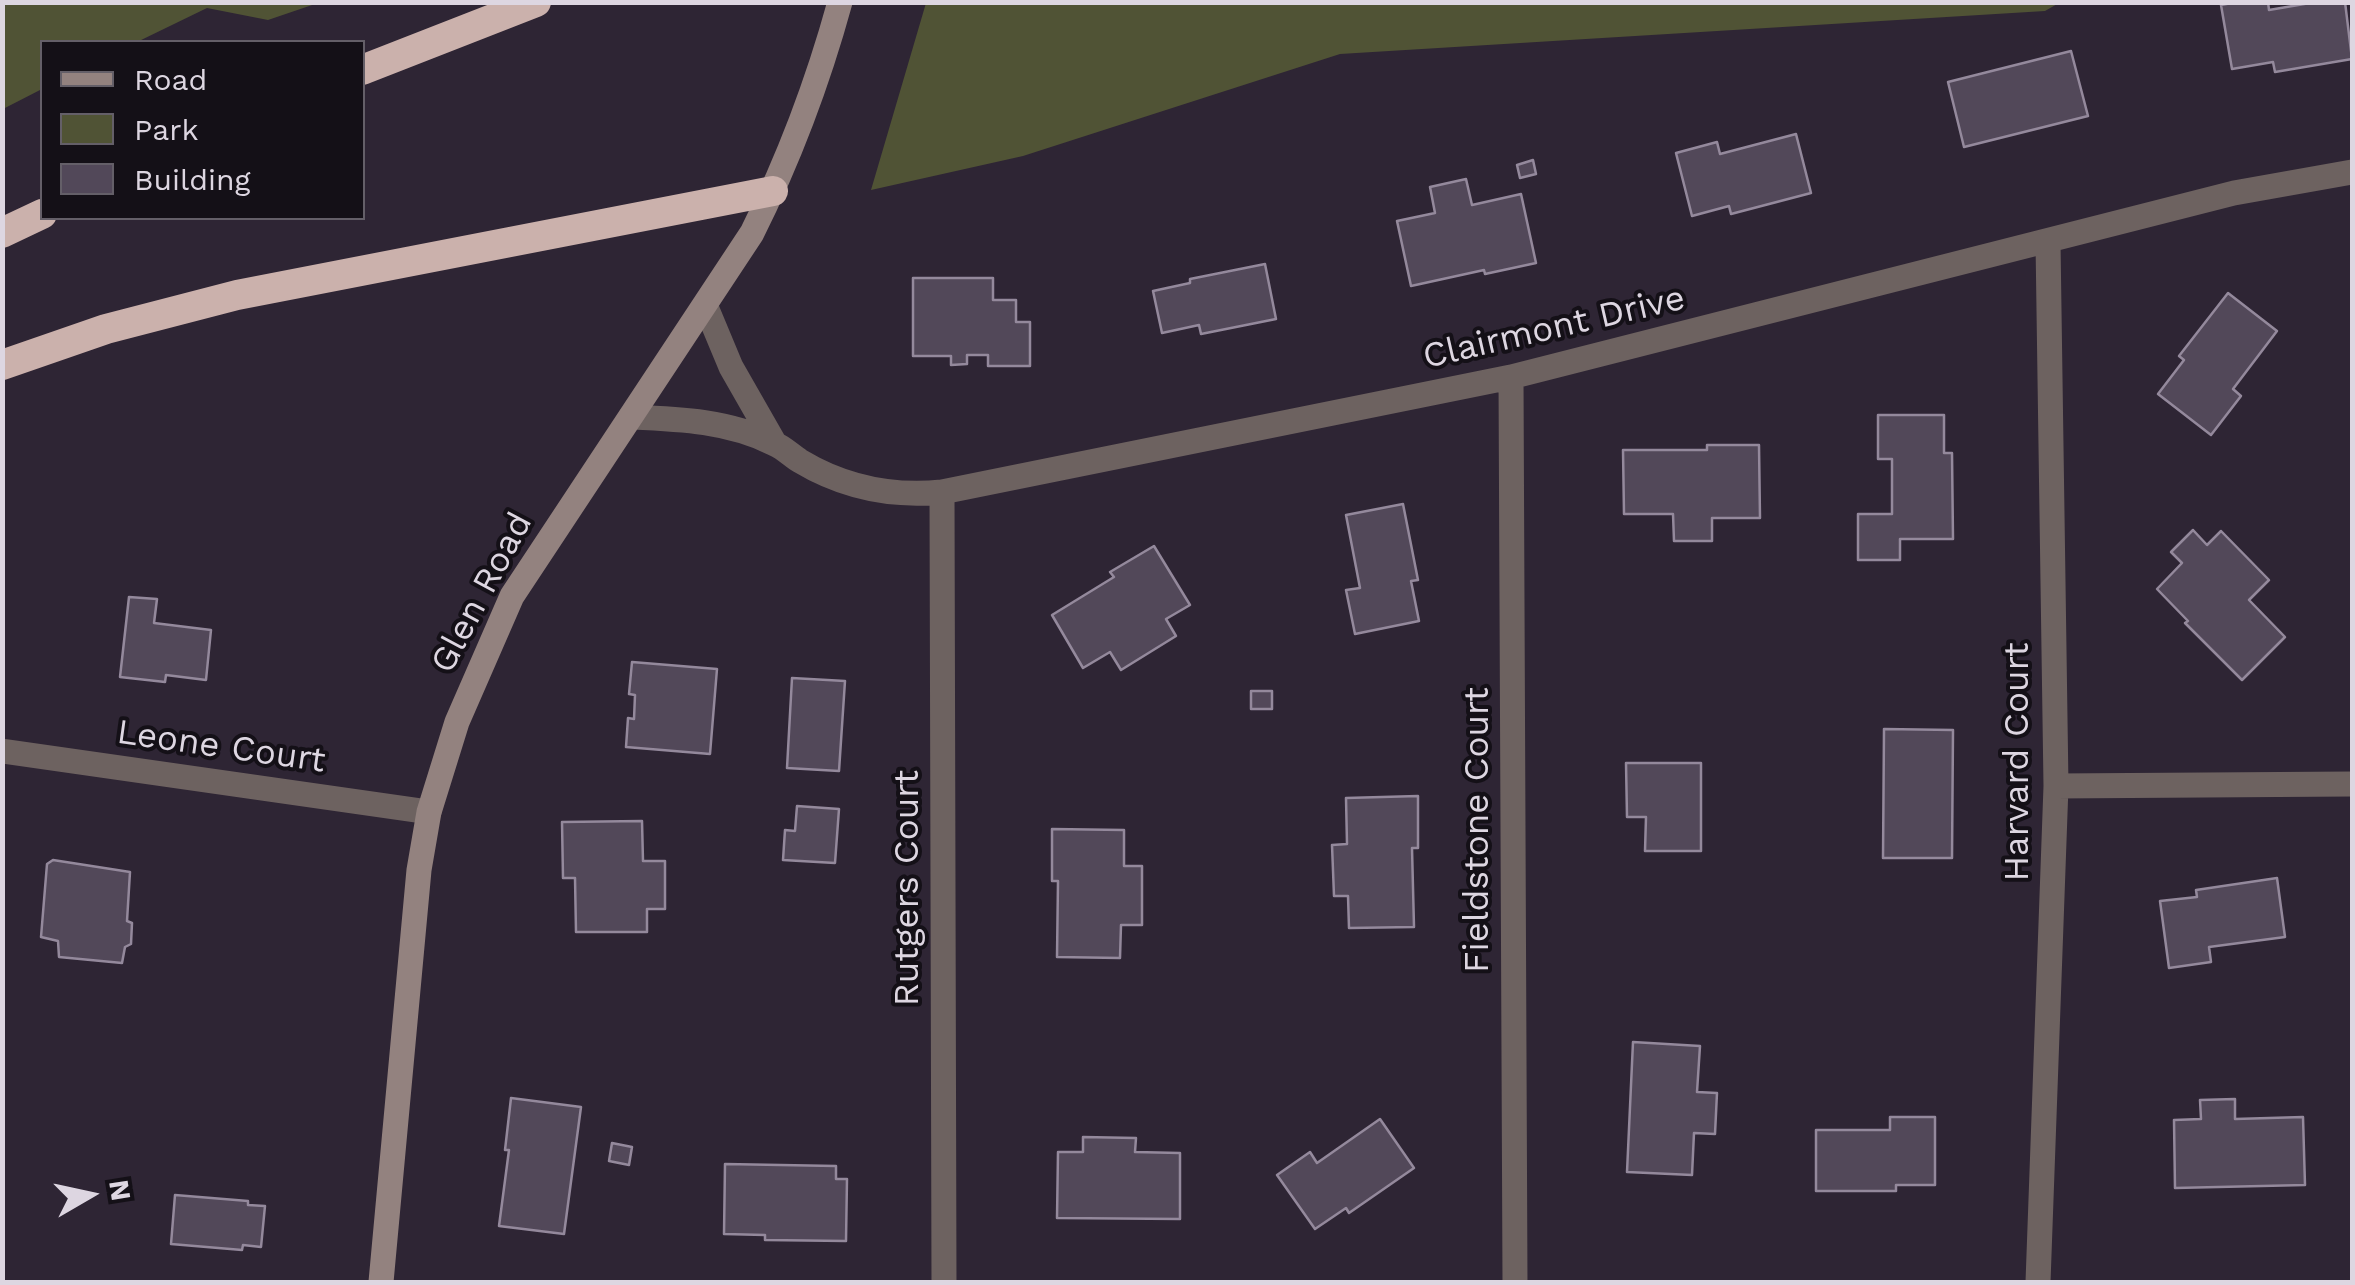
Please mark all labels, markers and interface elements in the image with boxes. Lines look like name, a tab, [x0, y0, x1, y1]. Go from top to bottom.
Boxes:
legend	[40, 40, 365, 220]
text: Road	[134, 62, 207, 97]
text: Park	[134, 112, 199, 147]
text: Building	[134, 162, 251, 197]
street label: Clairmont Drive	[1419, 277, 1689, 379]
street label: Glen Road	[422, 506, 542, 680]
street label: Harvard Court	[1997, 642, 2039, 882]
street label: Fieldstone Court	[1457, 687, 1499, 973]
street label: Leone Court	[114, 712, 328, 782]
street label: Rutgers Court	[887, 770, 929, 1006]
north arrow	[40, 1145, 140, 1245]
text: N	[102, 1177, 138, 1203]

